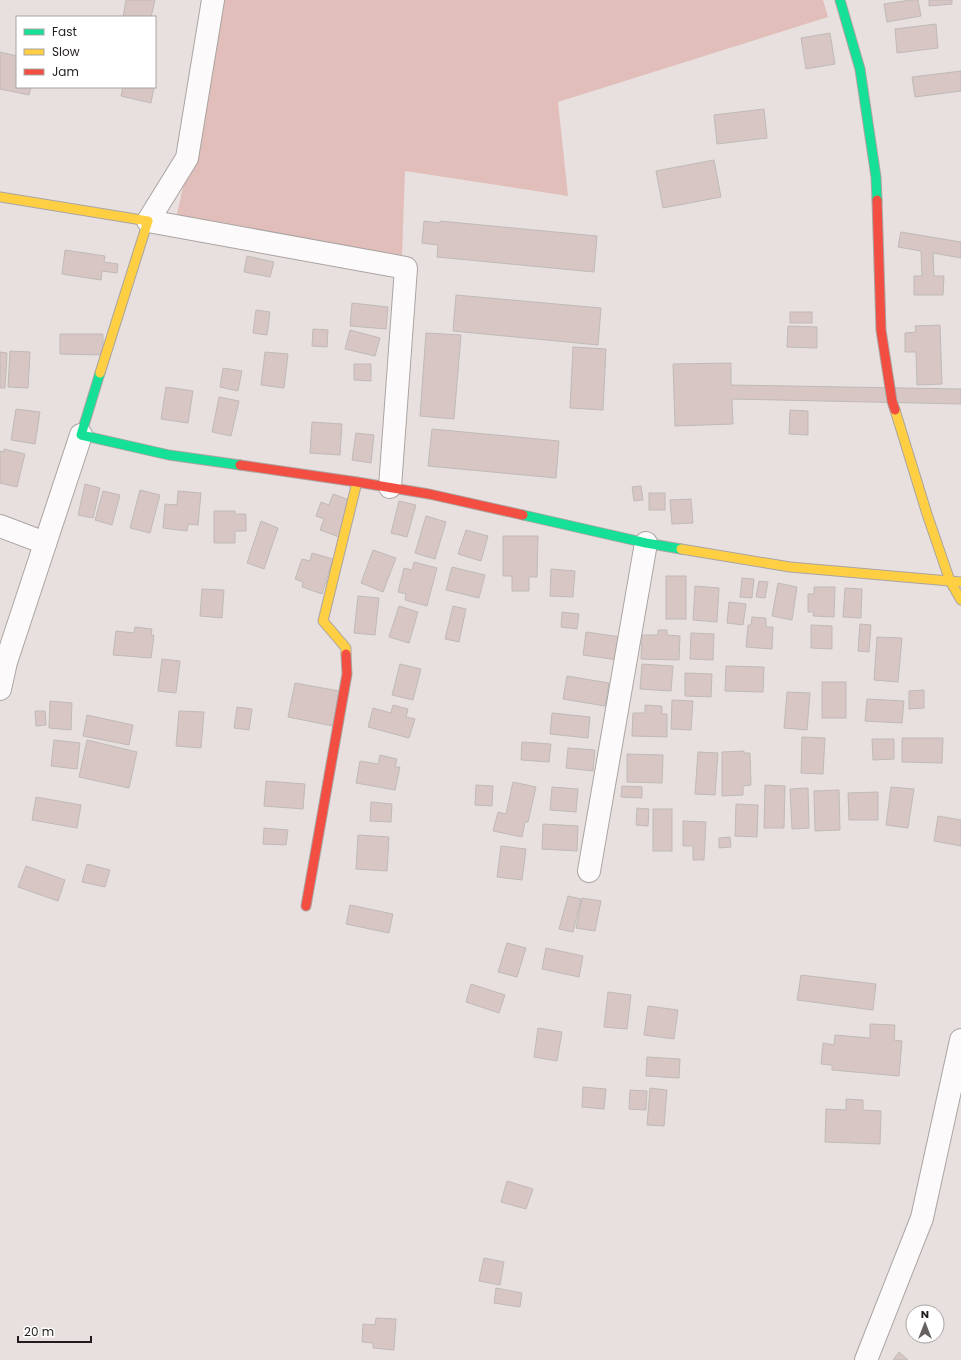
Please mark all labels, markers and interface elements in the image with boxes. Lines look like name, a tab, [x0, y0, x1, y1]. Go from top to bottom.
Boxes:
legend	[16, 16, 156, 88]
text: Fast	[52, 23, 77, 40]
text: Slow	[52, 43, 80, 60]
text: Jam	[52, 63, 79, 80]
north arrow	[905, 1304, 945, 1344]
text: N	[921, 1306, 929, 1322]
scale bar	[18, 1318, 91, 1344]
text: 20 m	[24, 1323, 54, 1340]

